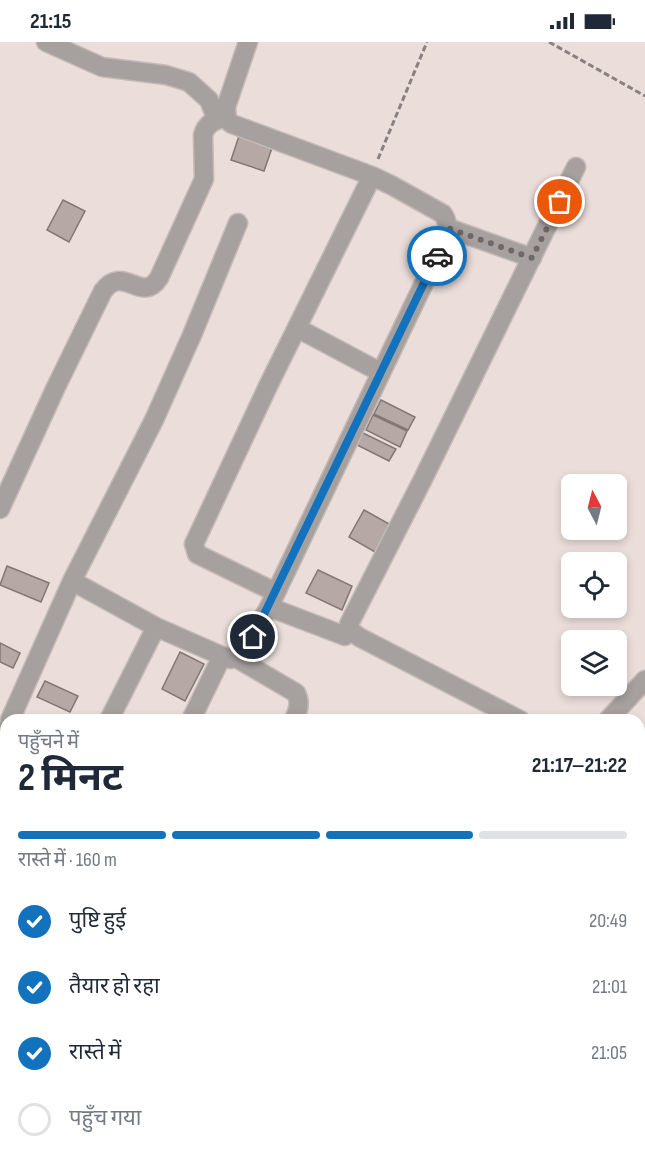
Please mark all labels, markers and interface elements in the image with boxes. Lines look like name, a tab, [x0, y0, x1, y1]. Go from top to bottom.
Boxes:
text: 21:15	[30, 8, 72, 35]
pin	[534, 176, 585, 227]
icon: bag	[543, 185, 576, 218]
courier	[407, 226, 467, 286]
icon: car	[421, 240, 454, 273]
north arrow	[561, 474, 627, 540]
map controls	[561, 474, 627, 696]
button: locate	[561, 552, 627, 618]
pin	[227, 611, 278, 662]
icon: home	[236, 620, 269, 653]
button: layers	[561, 630, 627, 696]
text: पहुँचने में	[18, 730, 79, 754]
text: 21:17–21:22	[532, 752, 627, 779]
text: 2 मिनट	[18, 755, 123, 802]
text: रास्ते में · 160 m	[18, 848, 117, 872]
icon: check	[18, 905, 51, 938]
text: पुष्टि हुई	[69, 907, 126, 934]
text: 20:49	[589, 909, 627, 933]
icon: check	[18, 971, 51, 1004]
text: तैयार हो रहा	[69, 973, 160, 1000]
text: 21:01	[592, 975, 627, 999]
icon: check	[18, 1037, 51, 1070]
text: रास्ते में	[69, 1039, 121, 1066]
text: 21:05	[591, 1041, 627, 1065]
text: पहुँच गया	[69, 1105, 142, 1132]

